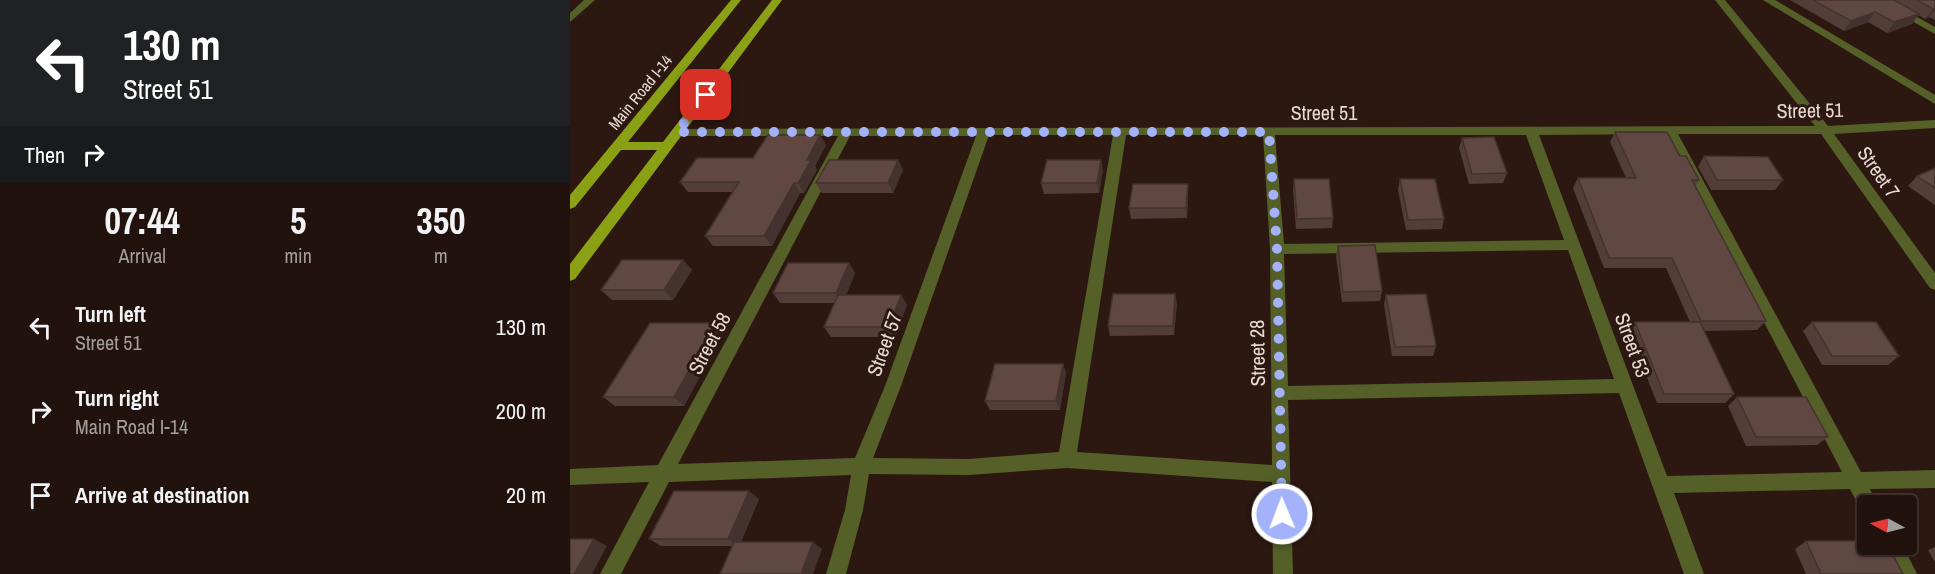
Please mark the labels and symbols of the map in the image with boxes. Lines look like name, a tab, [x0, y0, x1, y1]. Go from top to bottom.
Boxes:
street label: Main Road I-14	[603, 50, 677, 134]
pin	[680, 69, 731, 120]
street label: Street 51	[1776, 96, 1844, 124]
street label: Street 51	[1291, 99, 1357, 126]
street label: Street 7	[1851, 141, 1907, 203]
street label: Street 58	[681, 307, 737, 379]
street label: Street 57	[860, 308, 908, 380]
street label: Street 53	[1609, 309, 1657, 381]
street label: Street 28	[1243, 319, 1271, 387]
position arrow	[1250, 482, 1314, 546]
north arrow	[1857, 495, 1917, 555]

